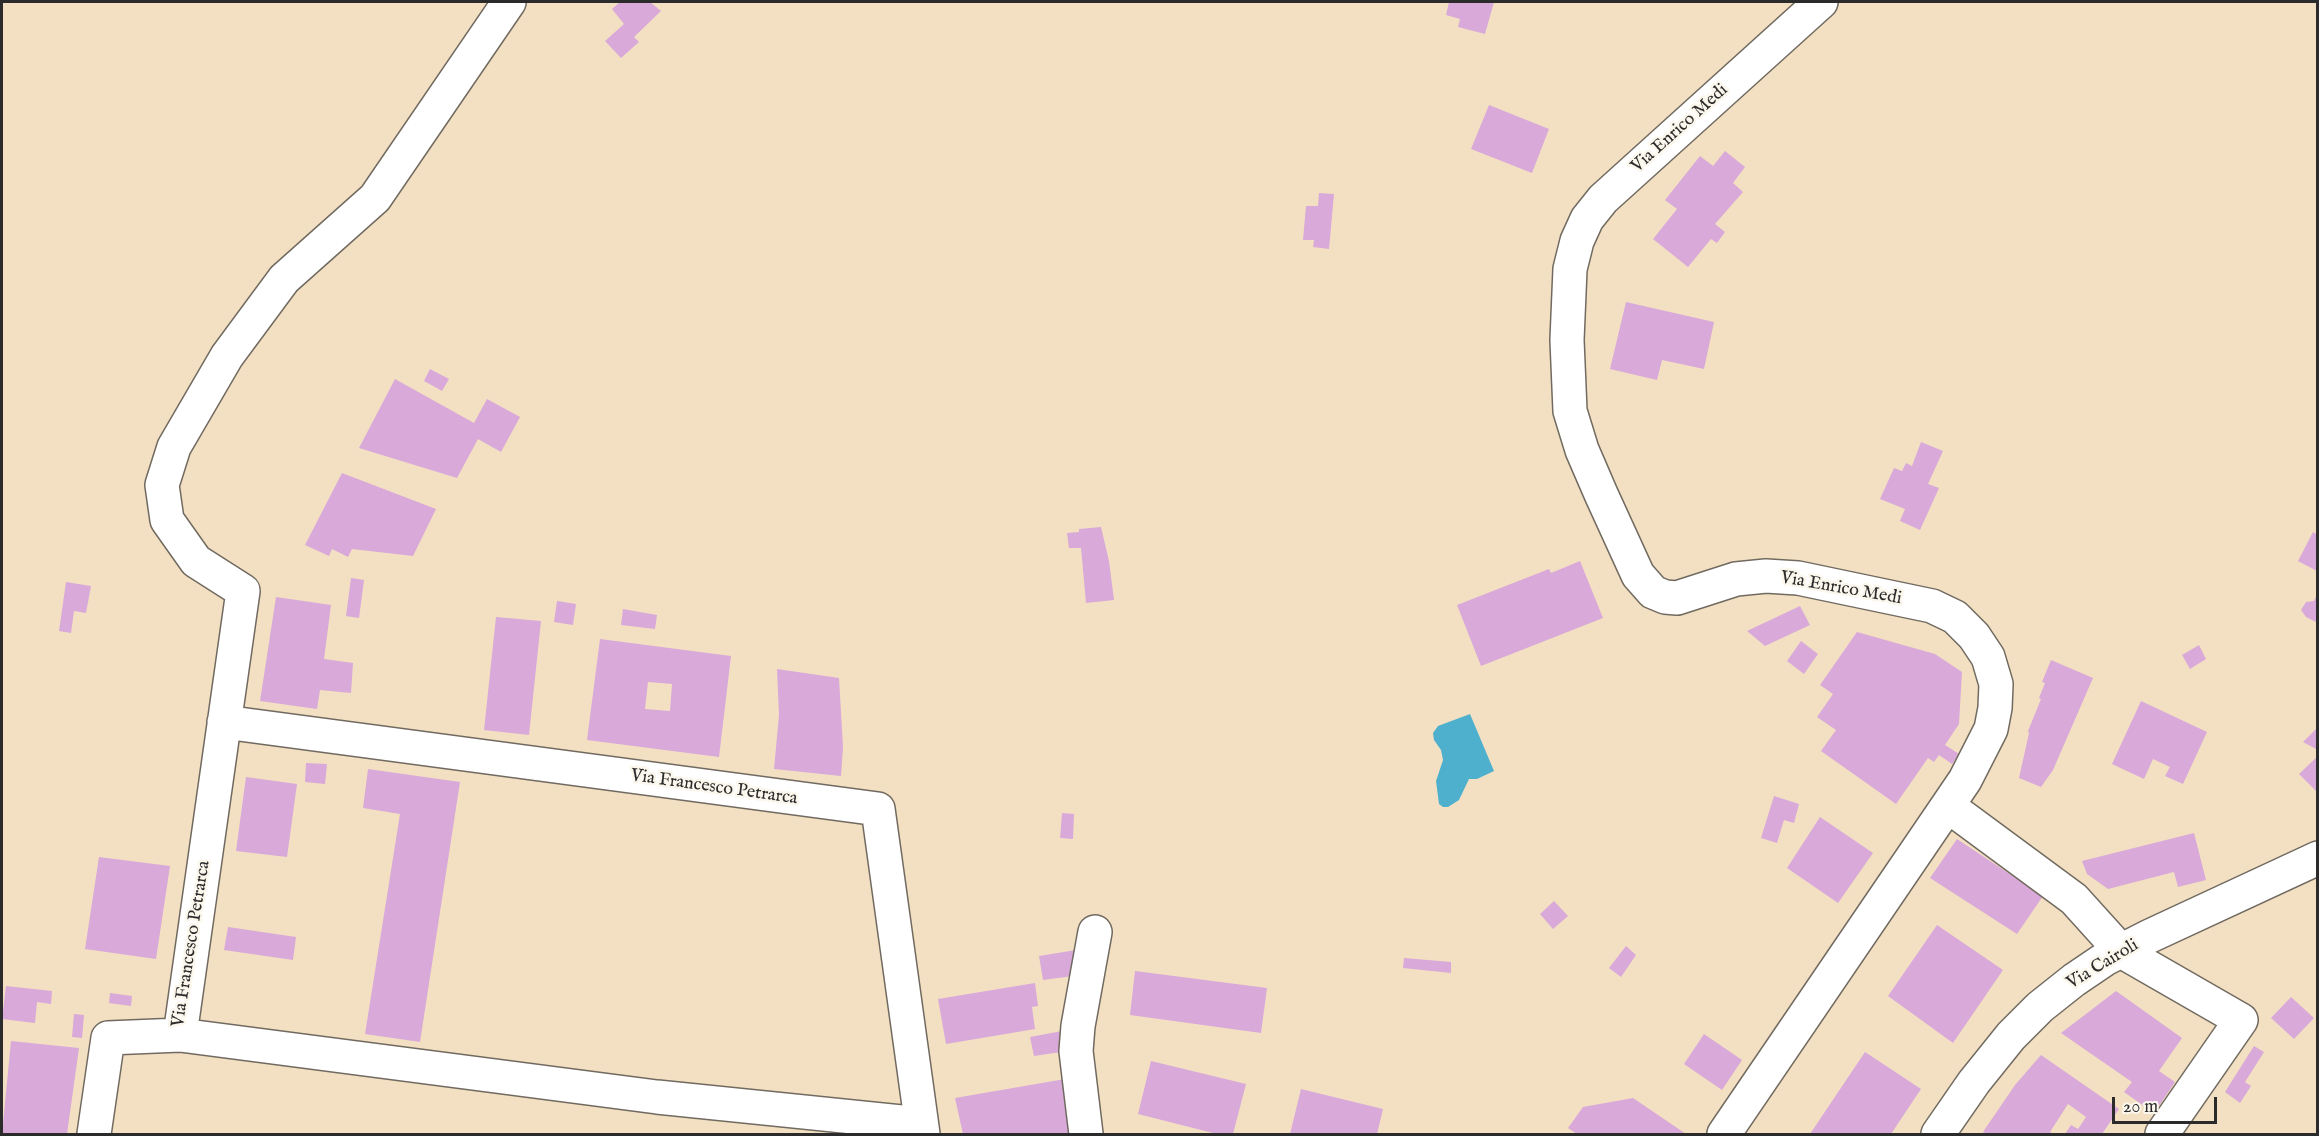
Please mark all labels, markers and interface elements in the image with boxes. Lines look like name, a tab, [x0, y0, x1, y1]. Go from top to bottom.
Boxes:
street label: Via Enrico Medi	[1627, 80, 1733, 178]
street label: Via Enrico Medi	[1779, 568, 1903, 610]
street label: Via Francesco Petrarca	[629, 766, 799, 810]
street label: Via Francesco Petrarca	[168, 859, 216, 1029]
street label: Via Cairoli	[2063, 935, 2143, 995]
scale bar	[2115, 1085, 2220, 1123]
text: 20 m	[2123, 1096, 2158, 1119]

